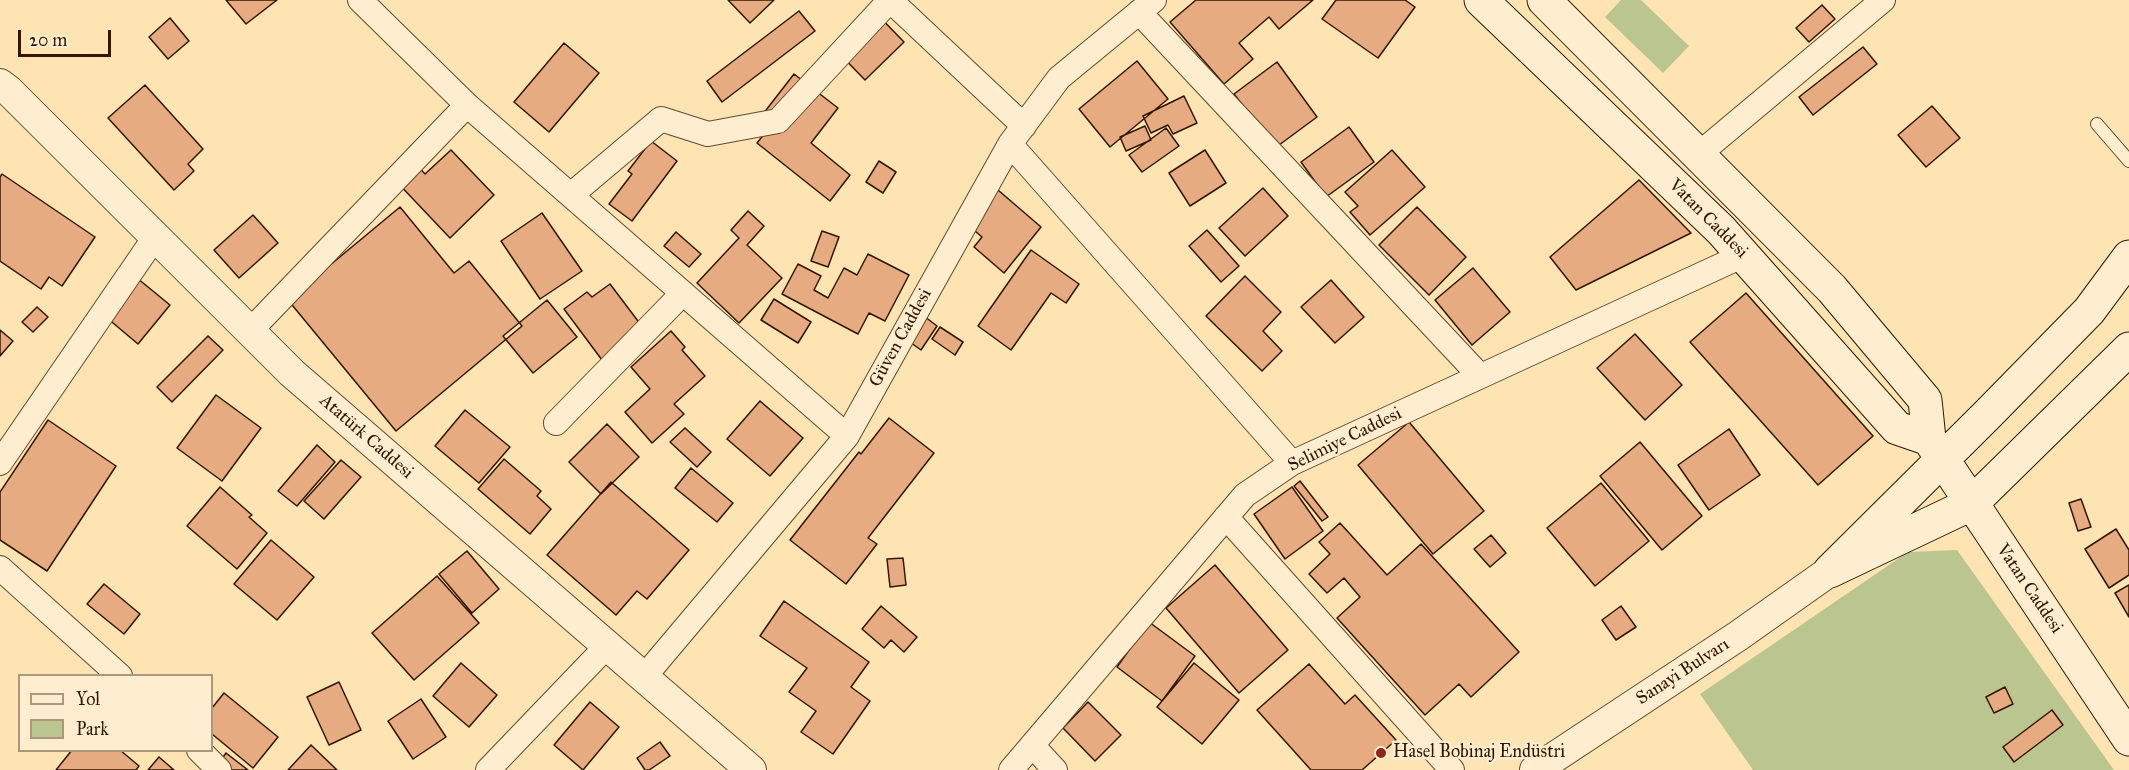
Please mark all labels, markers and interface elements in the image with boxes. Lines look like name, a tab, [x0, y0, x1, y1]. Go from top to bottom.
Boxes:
scale bar	[21, 18, 114, 56]
text: 20 m	[29, 29, 67, 51]
street label: Vatan Caddesi	[1664, 175, 1752, 263]
street label: Güven Caddesi	[865, 285, 937, 391]
street label: Atatürk Caddesi	[315, 390, 417, 484]
street label: Selimiye Caddesi	[1285, 403, 1405, 477]
street label: Vatan Caddesi	[1991, 540, 2067, 638]
street label: Sanayi Bulvarı	[1633, 634, 1733, 710]
legend	[18, 674, 213, 752]
text: Yol	[76, 688, 100, 710]
text: Park	[76, 718, 109, 740]
place label: Hasel Bobinaj Endüstri	[1393, 742, 1565, 764]
marker: Hasel Bobinaj Endüstri	[1374, 746, 1388, 760]

